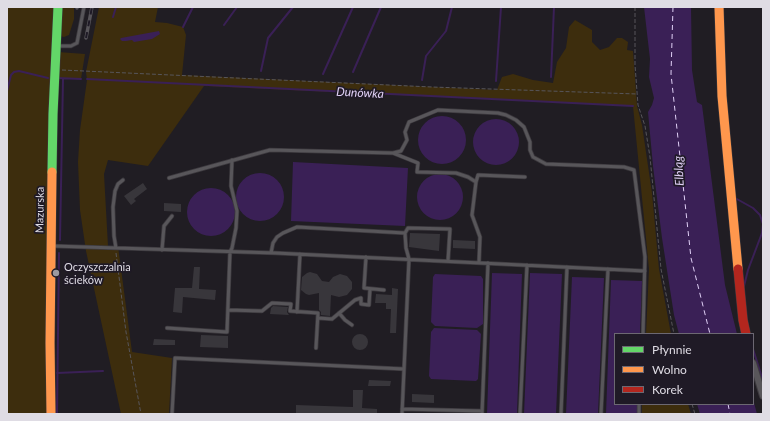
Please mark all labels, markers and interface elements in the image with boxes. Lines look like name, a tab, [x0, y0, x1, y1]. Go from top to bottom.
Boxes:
water label: Dunówka	[336, 85, 384, 101]
water label: Elbląg	[671, 156, 687, 186]
street label: Mazurska	[33, 187, 47, 233]
place label: Oczyszczalnia ścieków	[64, 260, 131, 286]
marker: Oczyszczalnia ścieków	[51, 268, 61, 278]
legend	[614, 333, 754, 405]
text: Płynnie	[652, 342, 692, 357]
text: Wolno	[652, 362, 687, 377]
text: Korek	[652, 382, 683, 397]

